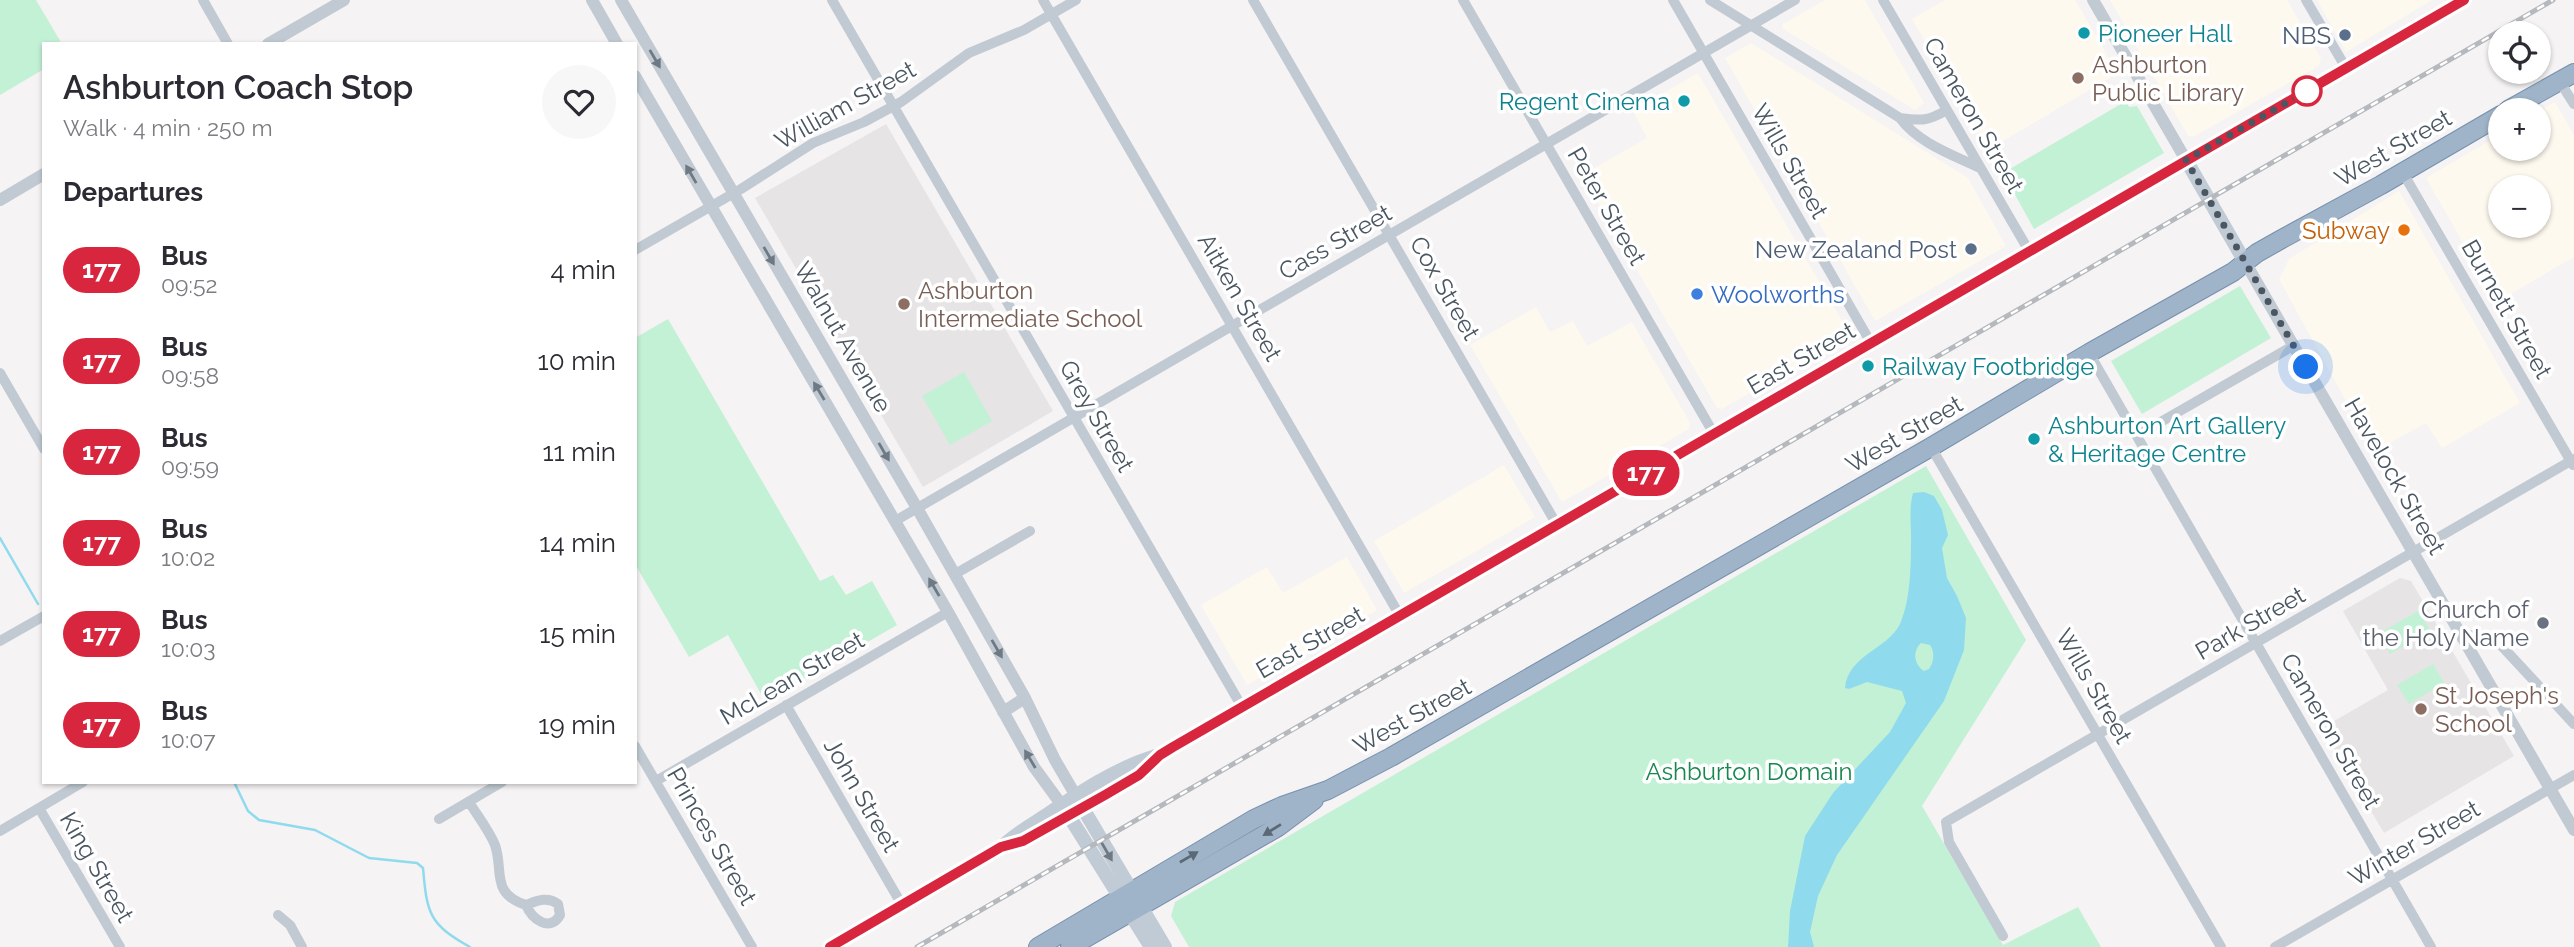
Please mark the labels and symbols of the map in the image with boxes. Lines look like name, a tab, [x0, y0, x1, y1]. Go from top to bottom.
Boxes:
place label: Pioneer Hall	[2098, 19, 2233, 48]
place label: NBS	[2282, 21, 2331, 50]
marker: Pioneer Hall	[2076, 25, 2092, 41]
marker: NBS	[2337, 27, 2353, 43]
street label: Cameron Street	[1918, 32, 2030, 198]
one-way arrow	[649, 49, 661, 69]
place label: Ashburton Public Library	[2092, 50, 2244, 107]
street label: William Street	[770, 54, 920, 156]
marker: Ashburton Public Library	[2070, 70, 2086, 86]
unlabelled marker	[2292, 76, 2322, 106]
place label: Regent Cinema	[1499, 87, 1670, 116]
marker: Regent Cinema	[1676, 93, 1692, 109]
street label: Wills Street	[1746, 98, 1834, 224]
street label: West Street	[2330, 103, 2456, 193]
street label: Peter Street	[1562, 142, 1652, 270]
one-way arrow	[685, 164, 697, 184]
street label: Cass Street	[1273, 198, 1397, 286]
place label: Subway	[2302, 216, 2390, 245]
marker: Subway	[2396, 222, 2412, 238]
street label: Aitken Street	[1192, 228, 1288, 366]
street label: Cox Street	[1404, 231, 1486, 345]
street label: Burnett Street	[2456, 234, 2558, 384]
place label: New Zealand Post	[1755, 235, 1957, 264]
marker: New Zealand Post	[1963, 241, 1979, 257]
one-way arrow	[763, 246, 775, 265]
street label: Walnut Avenue	[788, 256, 898, 418]
place label: Ashburton Intermediate School	[918, 276, 1143, 333]
place label: Woolworths	[1711, 280, 1845, 309]
marker: Woolworths	[1689, 286, 1705, 302]
marker: Ashburton Intermediate School	[896, 296, 912, 312]
street label: East Street	[1742, 315, 1860, 401]
your location	[2288, 349, 2323, 384]
place label: Railway Footbridge	[1882, 352, 2094, 381]
street label: Grey Street	[1053, 355, 1141, 477]
marker: Railway Footbridge	[1860, 358, 1876, 374]
one-way arrow	[813, 382, 825, 401]
street label: West Street	[1841, 389, 1967, 479]
street label: Havelock Street	[2338, 392, 2452, 560]
place label: Ashburton Art Gallery & Heritage Centre	[2048, 411, 2286, 468]
marker: Ashburton Art Gallery & Heritage Centre	[2026, 431, 2042, 447]
one-way arrow	[878, 442, 890, 462]
line badge: 177	[1606, 450, 1686, 496]
one-way arrow	[928, 578, 940, 597]
street label: Park Street	[2190, 580, 2310, 666]
place label: Church of the Holy Name	[2363, 595, 2530, 652]
street label: East Street	[1251, 599, 1369, 685]
marker: Church of the Holy Name	[2535, 615, 2551, 631]
street label: Wills Street	[2050, 623, 2138, 749]
street label: McLean Street	[715, 625, 869, 731]
one-way arrow	[991, 640, 1003, 659]
street label: Cameron Street	[2275, 648, 2387, 814]
street label: West Street	[1348, 672, 1476, 760]
place label: St Joseph's School	[2435, 681, 2559, 738]
marker: St Joseph's School	[2413, 701, 2429, 717]
street label: John Street	[818, 733, 906, 857]
one-way arrow	[1024, 750, 1036, 769]
park label: Ashburton Domain	[1645, 757, 1853, 786]
street label: Princes Street	[661, 762, 763, 910]
street label: Winter Street	[2343, 794, 2485, 892]
street label: King Street	[54, 807, 140, 927]
one-way arrow	[1263, 823, 1282, 836]
one-way arrow	[1101, 842, 1113, 862]
one-way arrow	[1180, 851, 1199, 863]

